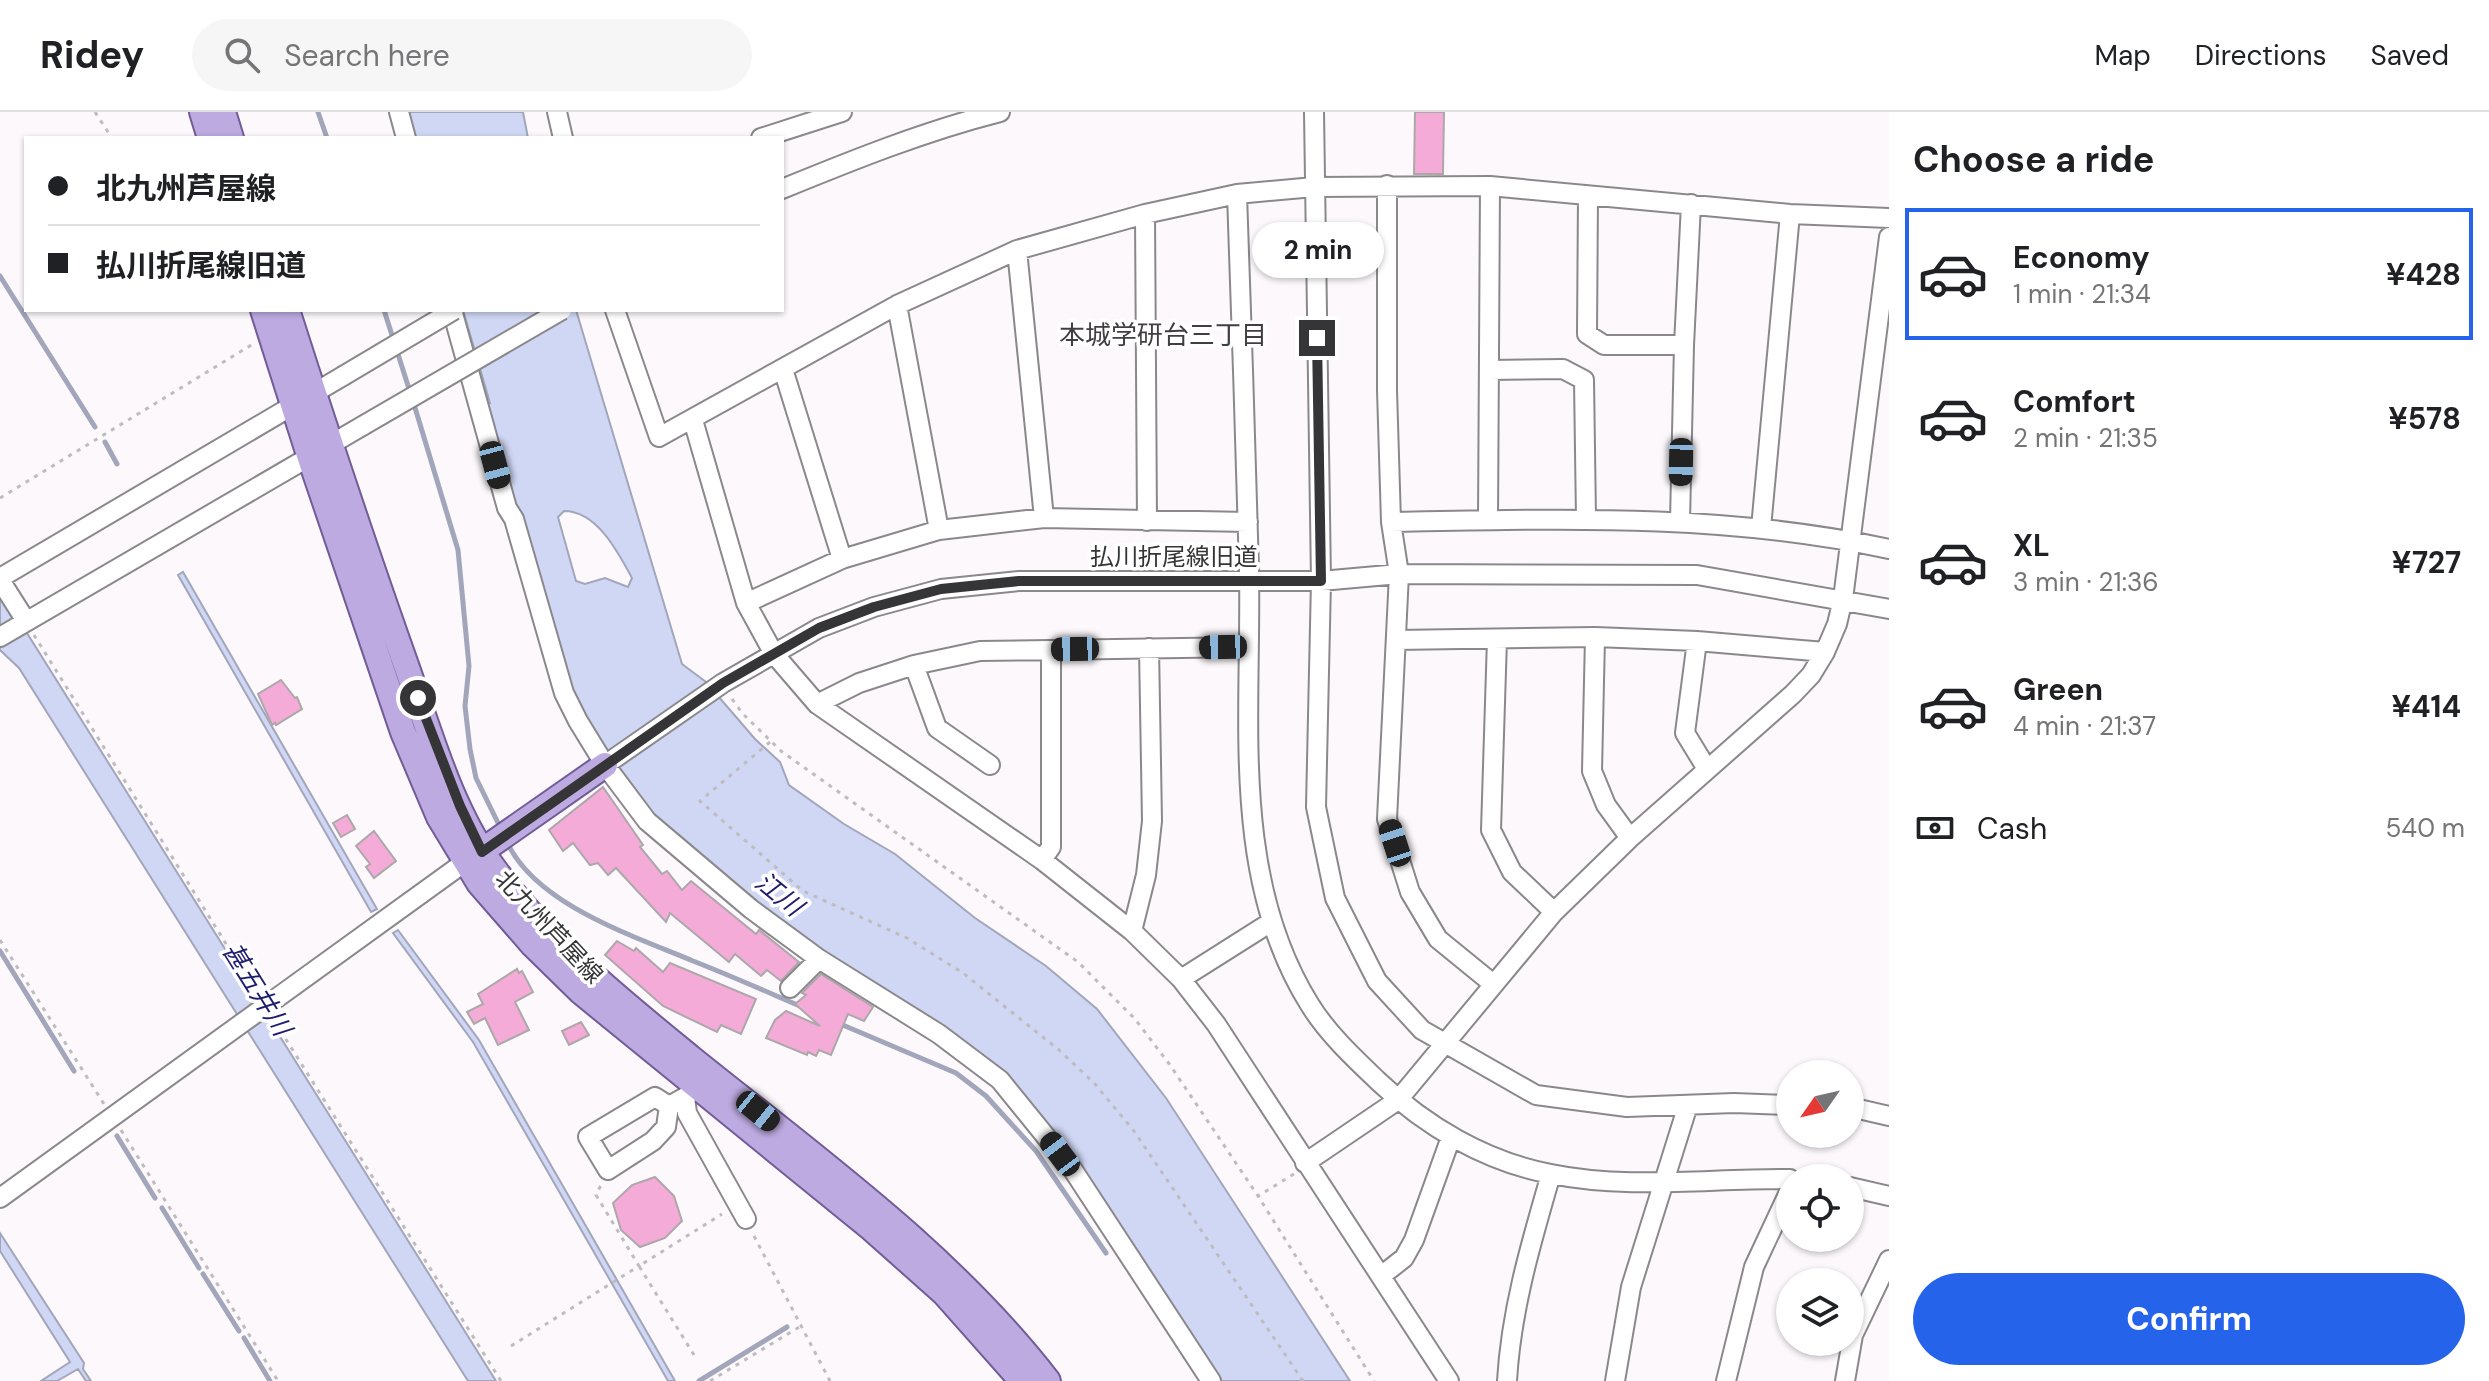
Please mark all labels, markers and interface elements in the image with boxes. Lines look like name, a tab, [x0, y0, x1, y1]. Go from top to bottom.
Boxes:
search box	[192, 19, 752, 91]
text: Ridey	[40, 30, 144, 80]
icon: search	[220, 33, 264, 77]
text: Search here	[284, 36, 450, 75]
text: Map	[2094, 37, 2151, 74]
text: Directions	[2195, 37, 2327, 74]
text: Saved	[2371, 37, 2449, 74]
text: Choose a ride	[1913, 136, 2154, 183]
text: 北九州芦屋線	[96, 169, 276, 208]
callout: 2 min	[1251, 222, 1383, 278]
text: 2 min	[1284, 233, 1352, 267]
icon: car	[1917, 238, 1989, 310]
text: Economy	[2013, 238, 2150, 277]
text: 払川折尾線旧道	[96, 246, 306, 285]
text: ¥428	[2386, 255, 2461, 294]
text: 1 min · 21:34	[2013, 277, 2151, 311]
district label: 本城学研台三丁目	[1059, 318, 1267, 352]
route end	[1299, 320, 1335, 356]
icon: car	[1917, 382, 1989, 454]
text: Comfort	[2013, 382, 2136, 421]
text: ¥578	[2388, 399, 2461, 438]
text: 2 min · 21:35	[2013, 421, 2158, 455]
car	[1669, 438, 1693, 486]
car	[477, 439, 513, 491]
icon: car	[1917, 526, 1989, 598]
text: XL	[2013, 526, 2050, 565]
street label: 払川折尾線旧道	[1090, 541, 1258, 572]
text: ¥727	[2392, 543, 2461, 582]
text: 3 min · 21:36	[2013, 565, 2159, 599]
car	[1199, 635, 1247, 659]
car	[1051, 637, 1099, 661]
icon: car	[1917, 670, 1989, 742]
text: Green	[2013, 670, 2103, 709]
route start	[400, 680, 436, 716]
text: ¥414	[2392, 687, 2461, 726]
text: 4 min · 21:37	[2013, 709, 2156, 743]
icon: cash	[1913, 806, 1957, 850]
text: Cash	[1977, 809, 2047, 848]
text: 540 m	[2385, 811, 2465, 845]
car	[1376, 816, 1414, 870]
street label: 北九州芦屋線	[489, 863, 610, 990]
water label: 江川	[748, 864, 812, 925]
water label: 甚五井川	[215, 936, 301, 1045]
north arrow	[1776, 1060, 1864, 1148]
map controls	[1776, 1060, 1864, 1356]
car	[732, 1087, 784, 1135]
car	[1036, 1128, 1084, 1180]
button: locate	[1776, 1164, 1864, 1252]
button: layers	[1776, 1268, 1864, 1356]
button: Confirm	[1913, 1273, 2465, 1365]

